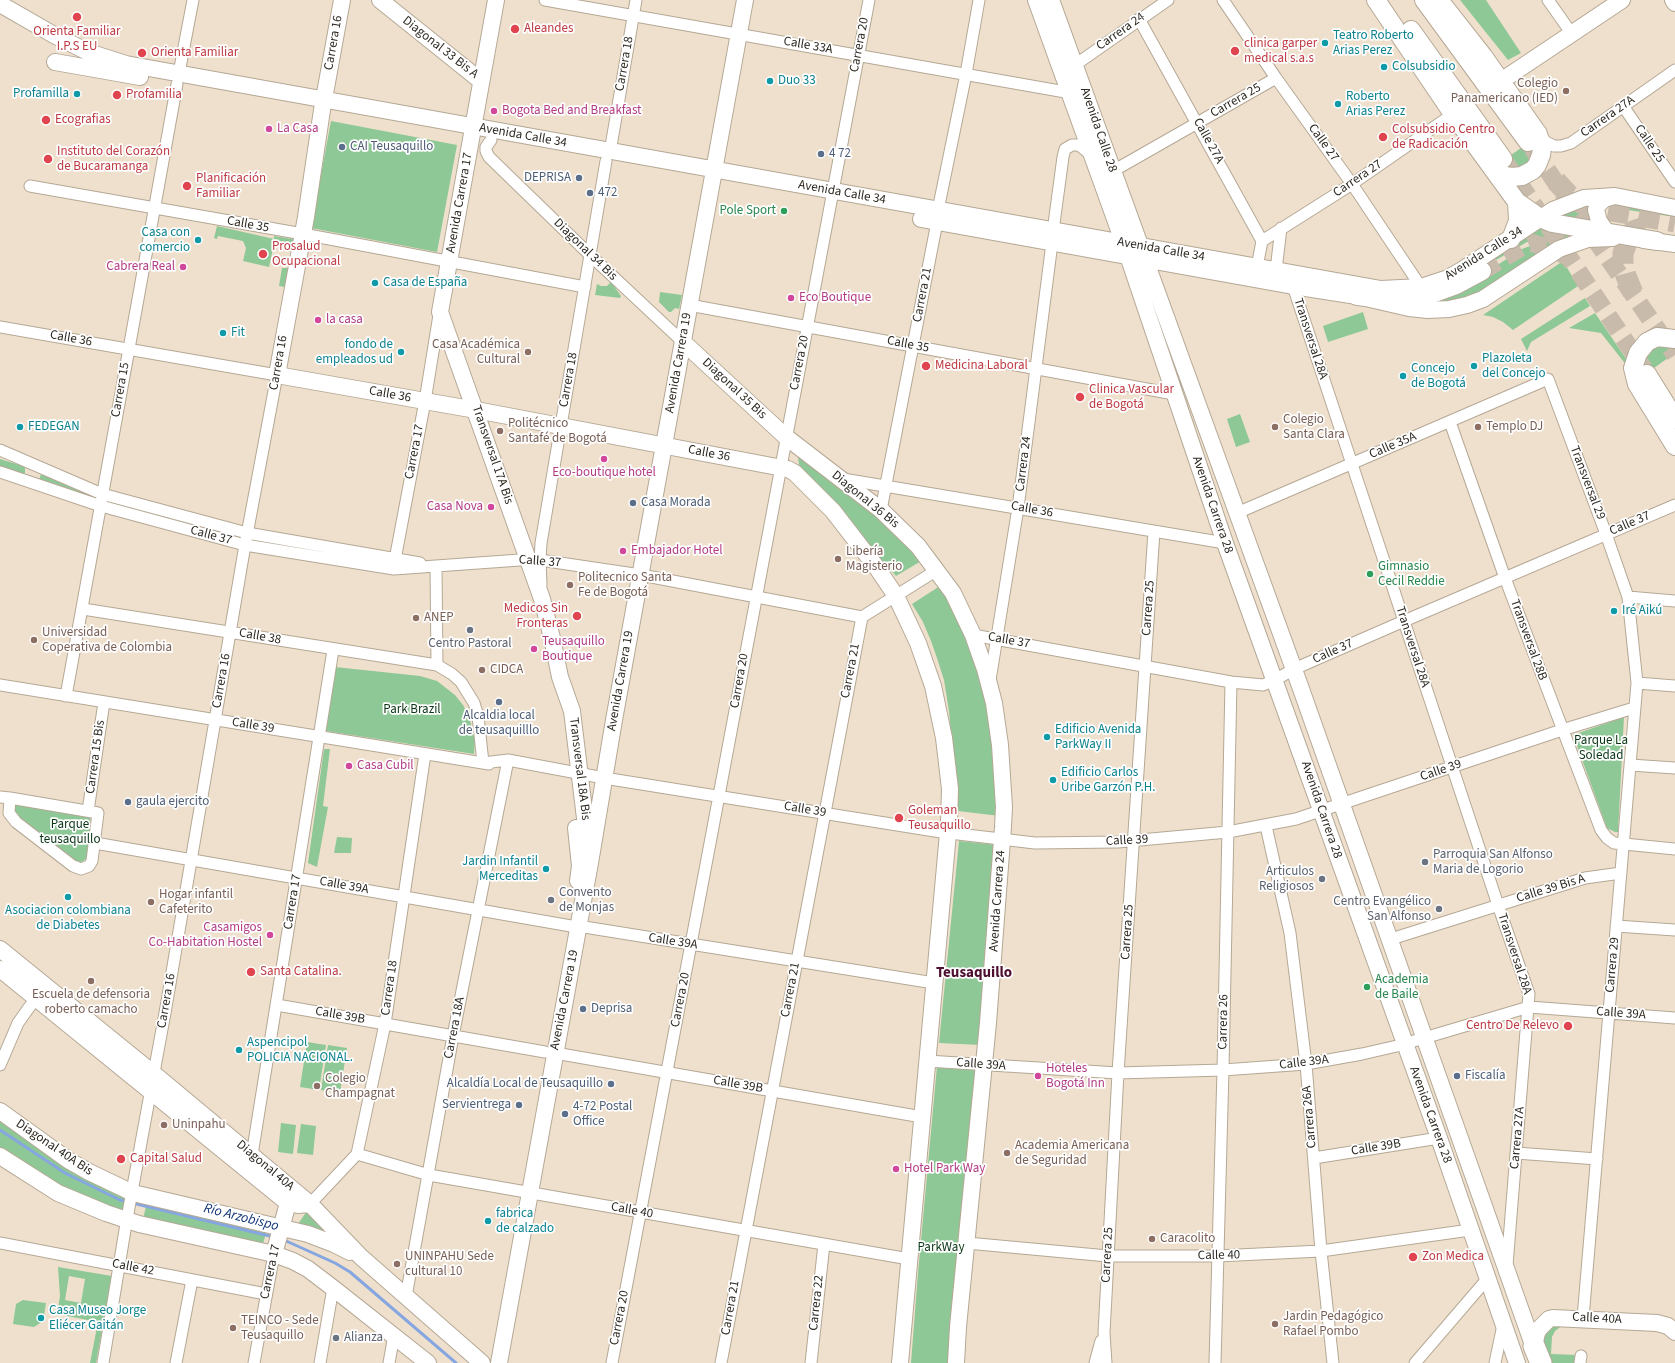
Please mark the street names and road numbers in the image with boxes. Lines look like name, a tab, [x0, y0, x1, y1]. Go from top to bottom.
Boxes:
street label: Carrera 24	[1094, 10, 1148, 54]
street label: Diagonal 33 Bis A	[399, 13, 481, 83]
street label: Carrera 16	[321, 14, 347, 72]
street label: Carrera 20	[847, 16, 873, 74]
street label: Calle 33A	[782, 34, 834, 58]
street label: Carrera 18	[612, 35, 638, 93]
street label: Carrera 25	[1208, 80, 1264, 122]
street label: Avenida Calle 28	[1076, 86, 1120, 174]
street label: Carrera 27A	[1578, 93, 1638, 141]
street label: Calle 27A	[1189, 116, 1227, 166]
street label: Avenida Calle 34	[478, 121, 568, 151]
street label: Calle 27	[1304, 121, 1342, 165]
street label: Calle 25	[1631, 122, 1667, 166]
street label: Avenida Carrera 17	[443, 152, 477, 254]
street label: Carrera 27	[1331, 157, 1385, 201]
street label: Avenida Calle 34	[797, 178, 887, 208]
street label: Calle 35	[226, 214, 270, 236]
street label: Diagonal 34 Bis	[550, 216, 620, 284]
street label: Avenida Calle 34	[1442, 224, 1526, 284]
street label: Avenida Calle 34	[1116, 235, 1206, 265]
street label: Carrera 21	[910, 266, 936, 324]
street label: Transversal 28A	[1290, 296, 1330, 382]
street label: Avenida Carrera 19	[662, 312, 696, 414]
street label: Calle 36	[49, 328, 93, 350]
street label: Calle 35	[886, 333, 930, 357]
street label: Carrera 16	[266, 334, 292, 392]
street label: Carrera 20	[787, 334, 813, 392]
street label: Carrera 18	[556, 351, 582, 409]
street label: Diagonal 35 Bis	[698, 355, 770, 423]
street label: Carrera 15	[108, 361, 134, 419]
street label: Calle 36	[368, 384, 412, 406]
street label: Transversal 17A Bis	[468, 404, 516, 506]
street label: Carrera 17	[402, 423, 428, 481]
street label: Calle 35A	[1367, 429, 1419, 463]
street label: Carrera 24	[1013, 435, 1035, 493]
street label: Calle 36	[687, 442, 731, 466]
street label: Transversal 29	[1566, 444, 1608, 522]
street label: Avenida Carrera 28	[1188, 454, 1236, 556]
street label: Diagonal 36 Bis	[828, 468, 902, 532]
street label: Calle 36	[1010, 499, 1054, 521]
street label: Calle 37	[1607, 509, 1653, 539]
street label: Calle 37	[188, 523, 234, 549]
street label: Calle 37	[518, 553, 562, 571]
street label: Carrera 25	[1139, 580, 1159, 636]
street label: Transversal 28B	[1506, 597, 1550, 683]
street label: Transversal 28A	[1392, 604, 1432, 690]
street label: Calle 38	[238, 626, 282, 648]
street label: Avenida Carrera 19	[604, 630, 638, 732]
street label: Calle 37	[987, 630, 1031, 652]
street label: Calle 37	[1310, 636, 1356, 668]
street label: Carrera 21	[838, 642, 864, 700]
street label: Carrera 16	[209, 652, 235, 710]
street label: Carrera 20	[727, 652, 753, 710]
street label: Calle 39	[231, 715, 275, 737]
street label: Transversal 18A Bis	[565, 717, 593, 821]
street label: Carrera 15 Bis	[83, 719, 109, 795]
street label: Calle 39	[1418, 757, 1464, 785]
street label: Avenida Carrera 28	[1297, 759, 1345, 861]
street label: Calle 39	[783, 799, 827, 821]
street label: Calle 39	[1105, 832, 1149, 850]
street label: Avenida Carrera 24	[987, 850, 1009, 952]
street label: Calle 39 Bis A	[1515, 871, 1587, 907]
street label: Carrera 17	[281, 873, 305, 931]
street label: Calle 39A	[318, 874, 370, 898]
street label: Carrera 25	[1118, 904, 1138, 960]
street label: Transversal 28A	[1494, 911, 1534, 997]
street label: Calle 39A	[647, 930, 699, 954]
street label: Carrera 29	[1603, 937, 1623, 993]
street label: Avenida Carrera 19	[548, 949, 582, 1051]
street label: Carrera 18	[378, 959, 402, 1017]
street label: Carrera 21	[778, 961, 804, 1019]
street label: Carrera 20	[668, 971, 694, 1029]
street label: Carrera 16	[154, 972, 180, 1030]
street label: Carrera 26	[1216, 994, 1232, 1050]
street label: Carrera 18A	[441, 996, 469, 1060]
street label: Calle 39B	[314, 1004, 366, 1028]
street label: Calle 39A	[1596, 1004, 1646, 1024]
street label: Calle 39A	[1278, 1052, 1330, 1074]
street label: Calle 39A	[956, 1055, 1006, 1075]
street label: Avenida Carrera 28	[1405, 1065, 1455, 1165]
street label: Calle 39B	[712, 1073, 764, 1097]
street label: Carrera 26A	[1299, 1085, 1321, 1149]
street label: Carrera 27A	[1507, 1106, 1529, 1170]
street label: Diagonal 40A Bis	[12, 1116, 96, 1180]
street label: Calle 39B	[1350, 1136, 1402, 1160]
street label: Diagonal 40A	[233, 1137, 297, 1195]
street label: Calle 40	[610, 1200, 654, 1222]
street label: Carrera 25	[1099, 1227, 1117, 1283]
street label: Carrera 17	[258, 1243, 284, 1301]
street label: Calle 40	[1198, 1248, 1240, 1264]
street label: Calle 42	[111, 1256, 155, 1280]
street label: Carrera 22	[806, 1275, 828, 1331]
street label: Carrera 21	[718, 1279, 744, 1337]
street label: Carrera 20	[607, 1289, 633, 1347]
street label: Calle 40A	[1572, 1310, 1622, 1328]

